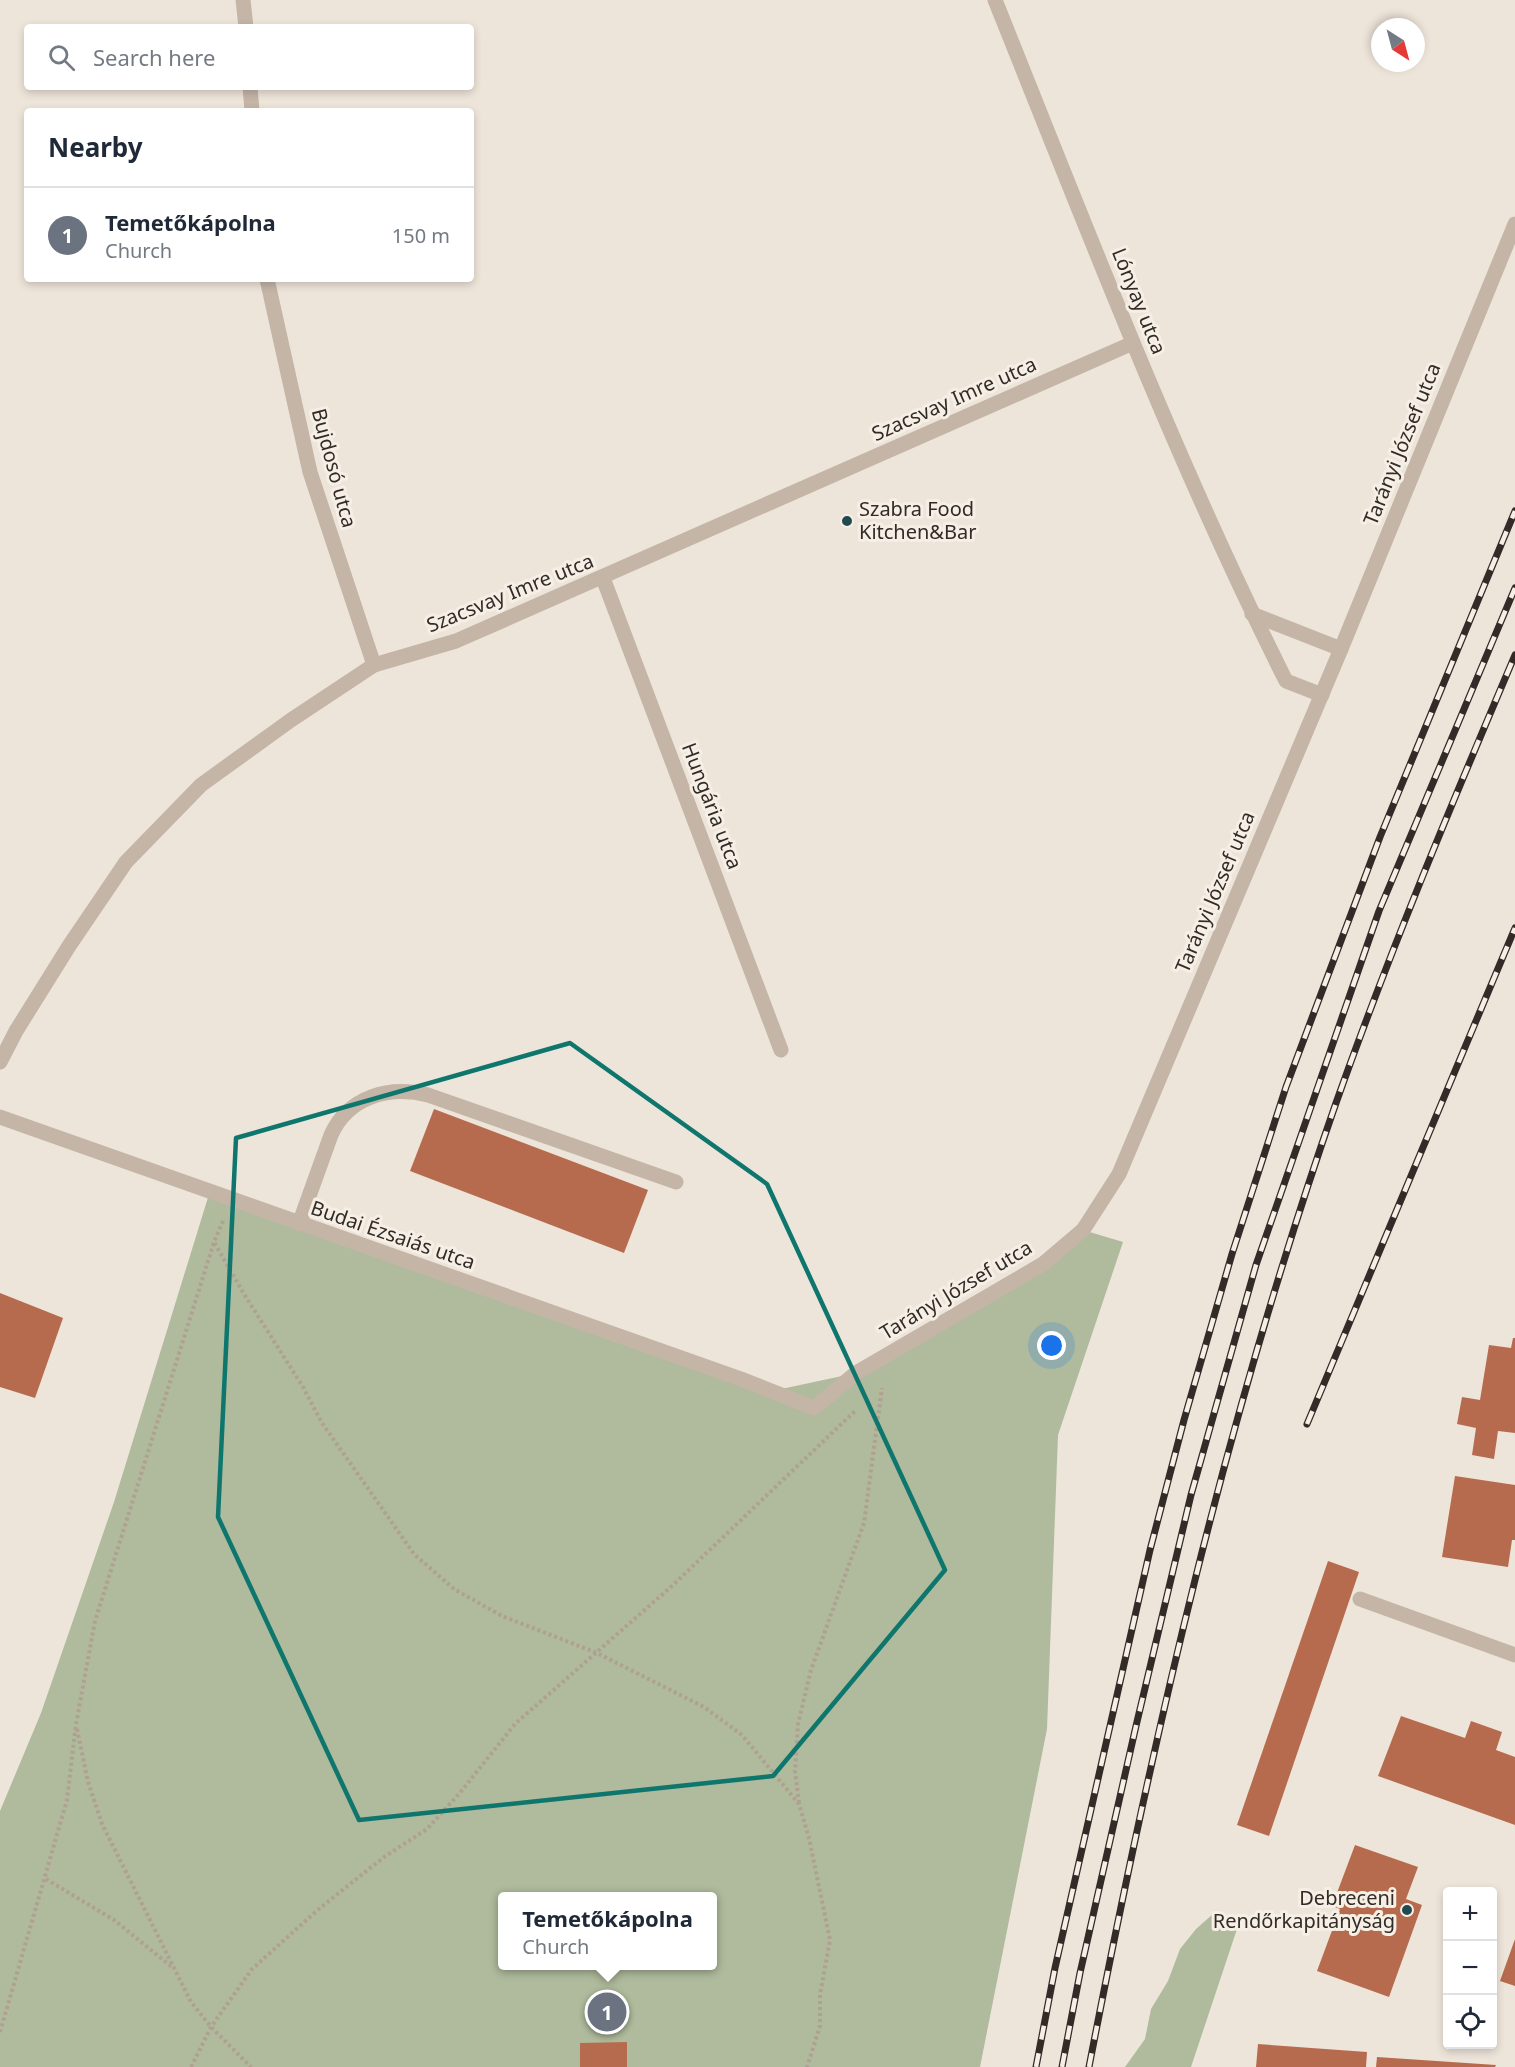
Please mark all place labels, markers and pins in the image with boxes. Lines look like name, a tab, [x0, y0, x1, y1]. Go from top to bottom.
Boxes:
place label: Szabra Food Kitchen&Bar	[859, 495, 976, 545]
marker: Szabra Food Kitchen&Bar	[840, 514, 854, 528]
place label: Debreceni Rendőrkapitányság	[1213, 1884, 1395, 1934]
marker: Debreceni Rendőrkapitányság	[1400, 1903, 1414, 1917]
pin: 1	[588, 1990, 626, 2034]

